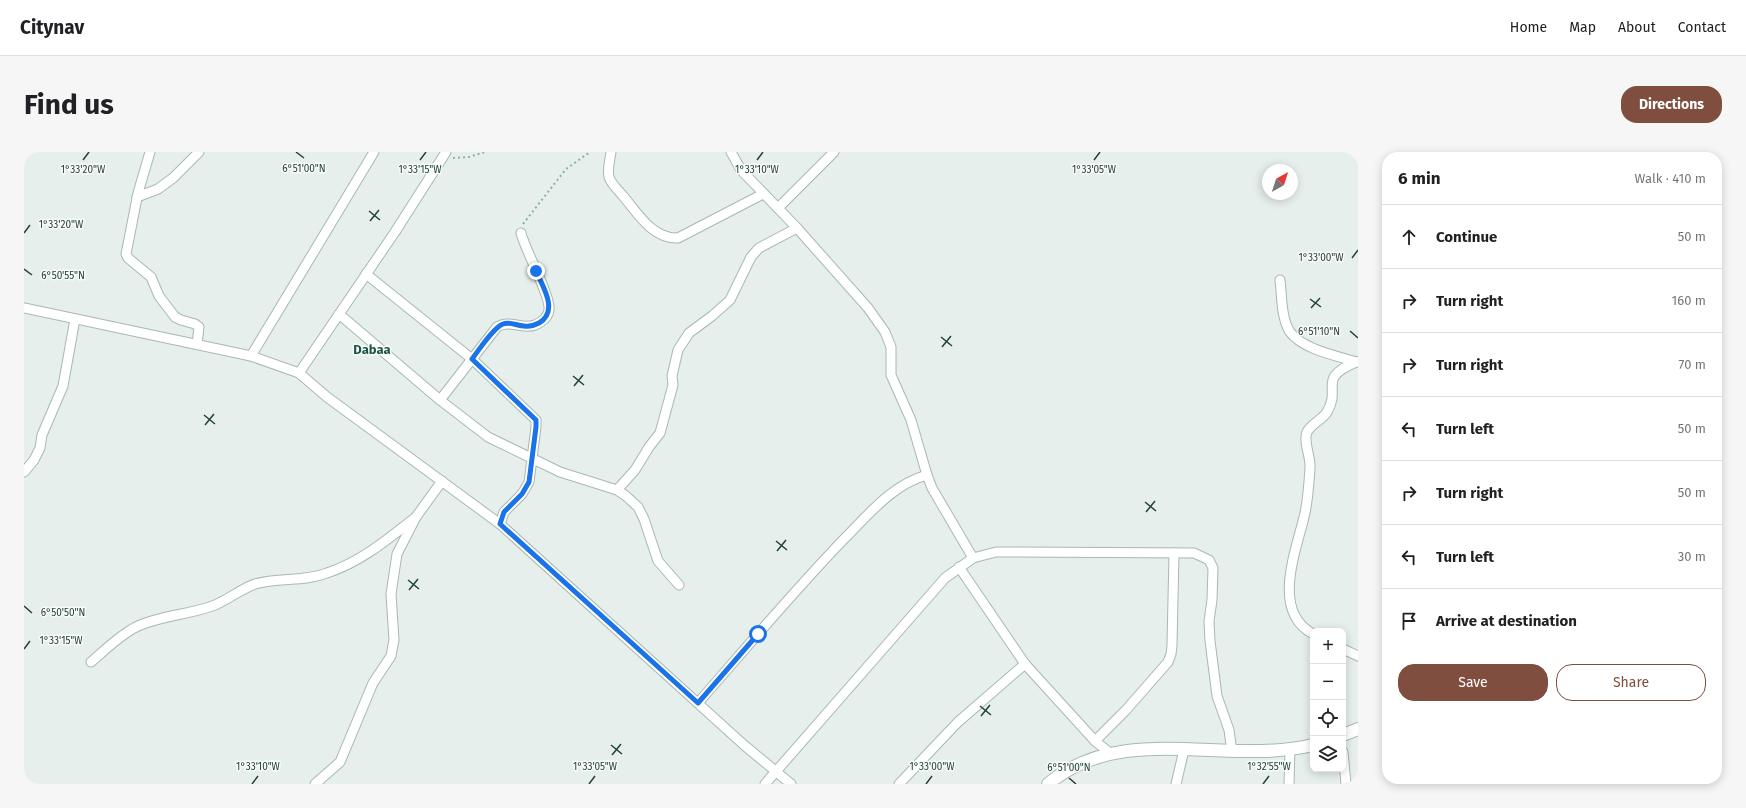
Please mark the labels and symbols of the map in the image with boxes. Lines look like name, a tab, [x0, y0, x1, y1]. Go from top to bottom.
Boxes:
text: 6°51'00"N	[282, 163, 326, 175]
text: 1°33'20"W	[61, 164, 106, 176]
text: 1°33'15"W	[398, 164, 442, 176]
text: 1°33'10"W	[735, 164, 780, 176]
text: 1°33'05"W	[1072, 164, 1117, 176]
north arrow	[1262, 164, 1298, 200]
text: 1°33'20"W	[39, 219, 84, 231]
text: 1°33'00"W	[1299, 252, 1344, 264]
route end	[527, 262, 545, 280]
text: 6°50'55"N	[41, 270, 85, 282]
text: 6°51'10"N	[1298, 326, 1340, 338]
district label: Dabaa	[353, 342, 391, 357]
text: 6°50'50"N	[41, 607, 85, 619]
route start	[749, 625, 767, 643]
text: 1°33'15"W	[39, 635, 83, 647]
text: 1°33'10"W	[236, 761, 281, 773]
text: 1°33'05"W	[573, 761, 618, 773]
text: 1°33'00"W	[910, 761, 955, 773]
text: 1°32'55"W	[1247, 761, 1291, 773]
text: 6°51'00"N	[1047, 762, 1091, 774]

